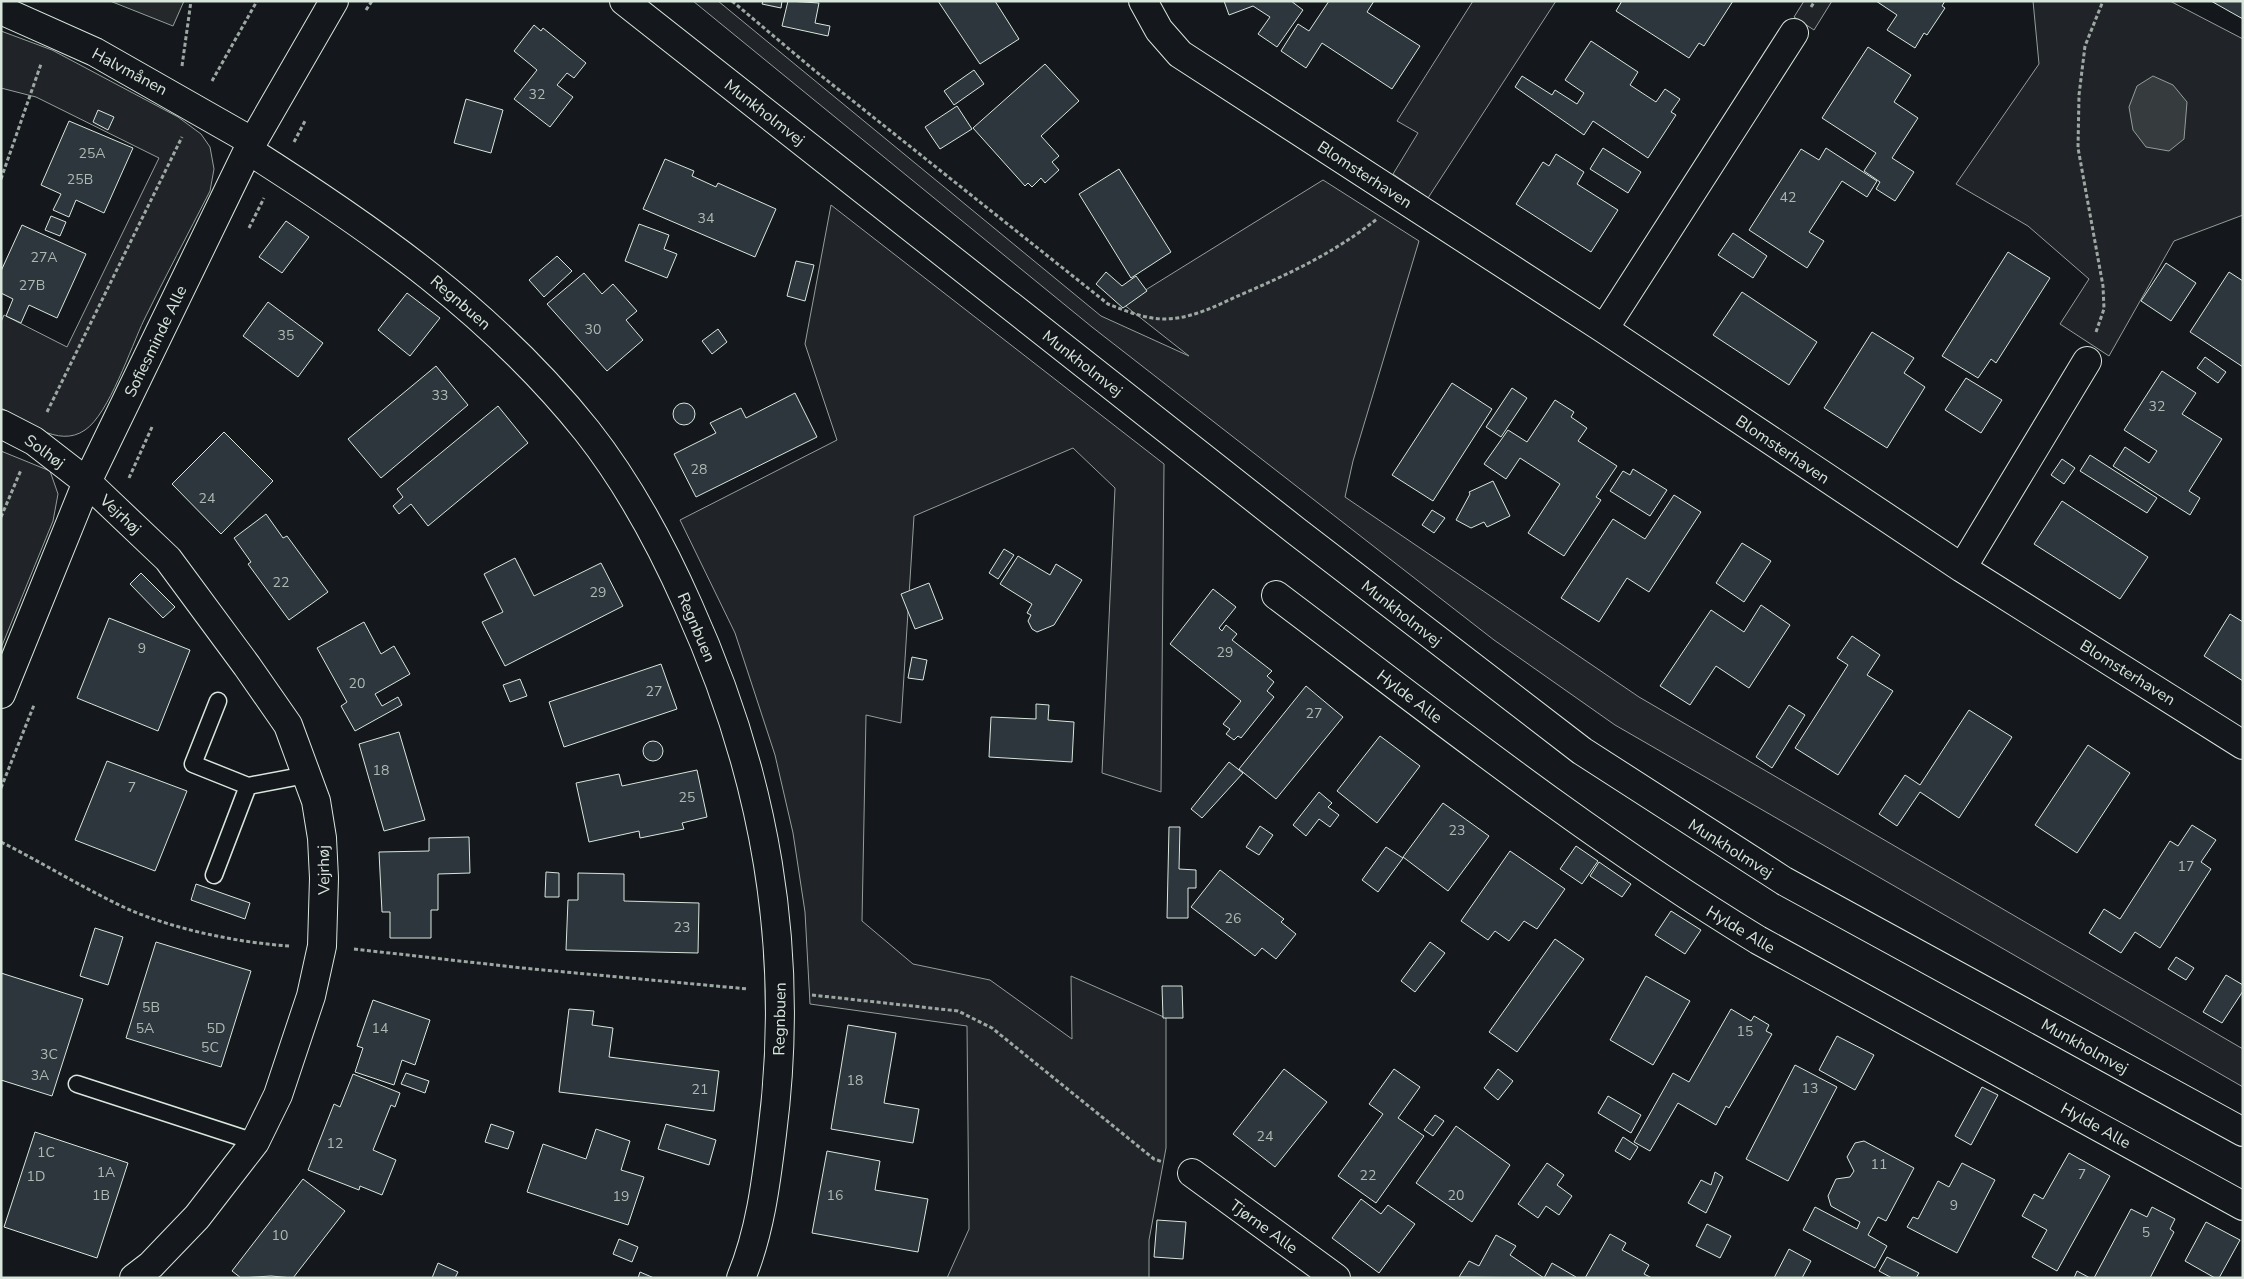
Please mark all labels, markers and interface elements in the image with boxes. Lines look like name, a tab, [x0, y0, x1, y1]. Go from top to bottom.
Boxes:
street label: Halvmånen	[88, 43, 171, 101]
street label: Munkholmvej	[720, 74, 809, 151]
house number: 32	[529, 85, 545, 104]
street label: Blomsterhaven	[1313, 136, 1416, 214]
house number: 25A	[78, 144, 106, 163]
house number: 25B	[67, 170, 93, 189]
house number: 42	[1780, 188, 1796, 207]
house number: 34	[698, 209, 714, 228]
house number: 27A	[30, 248, 58, 267]
street label: Regnbuen	[425, 270, 495, 335]
house number: 27B	[19, 276, 45, 295]
street label: Sofiesminde Alle	[119, 282, 192, 401]
house number: 30	[585, 320, 601, 339]
street label: Munkholmvej	[1038, 325, 1127, 402]
house number: 35	[278, 326, 294, 345]
house number: 33	[432, 386, 448, 405]
house number: 32	[2149, 397, 2165, 416]
street label: Blomsterhaven	[1731, 410, 1834, 489]
street label: Solhøj	[20, 430, 69, 474]
house number: 28	[691, 460, 707, 479]
street label: Vejrhøj	[94, 489, 146, 540]
house number: 24	[199, 489, 215, 508]
house number: 22	[273, 573, 289, 592]
street label: Munkholmvej	[1357, 575, 1446, 652]
house number: 29	[590, 583, 606, 602]
street label: Regnbuen	[672, 589, 721, 665]
street label: Blomsterhaven	[2076, 635, 2179, 711]
house number: 9	[138, 639, 146, 658]
house number: 29	[1217, 643, 1233, 662]
street label: Hylde Alle	[1372, 665, 1447, 729]
house number: 20	[349, 674, 365, 693]
house number: 27	[646, 682, 662, 701]
house number: 27	[1306, 704, 1322, 723]
house number: 18	[373, 761, 389, 780]
house number: 7	[128, 778, 136, 797]
house number: 25	[679, 788, 695, 807]
street label: Munkholmvej	[1684, 814, 1777, 884]
house number: 23	[1449, 821, 1465, 840]
street label: Vejrhøj	[313, 845, 335, 896]
house number: 17	[2178, 857, 2194, 876]
street label: Hylde Alle	[1702, 901, 1779, 959]
house number: 26	[1225, 909, 1241, 928]
house number: 23	[674, 918, 690, 937]
street label: Regnbuen	[768, 982, 792, 1056]
house number: 5B	[142, 998, 160, 1017]
street label: Munkholmvej	[2037, 1014, 2132, 1080]
house number: 5A	[136, 1019, 154, 1038]
house number: 5D	[207, 1019, 225, 1038]
house number: 14	[372, 1019, 388, 1038]
house number: 15	[1737, 1022, 1753, 1041]
house number: 5C	[201, 1038, 219, 1057]
house number: 3C	[40, 1045, 58, 1064]
house number: 3A	[31, 1066, 49, 1085]
house number: 18	[847, 1071, 863, 1090]
house number: 13	[1802, 1079, 1818, 1098]
house number: 21	[692, 1080, 708, 1099]
street label: Hylde Alle	[2057, 1098, 2134, 1154]
house number: 24	[1257, 1127, 1273, 1146]
house number: 12	[327, 1134, 343, 1153]
house number: 1C	[37, 1143, 55, 1162]
house number: 11	[1871, 1155, 1887, 1174]
house number: 1A	[97, 1163, 115, 1182]
house number: 7	[2078, 1165, 2086, 1184]
house number: 22	[1360, 1166, 1376, 1185]
house number: 1D	[27, 1167, 45, 1186]
house number: 1B	[92, 1186, 110, 1205]
house number: 16	[827, 1186, 843, 1205]
house number: 20	[1448, 1186, 1464, 1205]
house number: 19	[613, 1187, 629, 1206]
street label: Tjørne Alle	[1225, 1195, 1302, 1259]
house number: 9	[1950, 1196, 1958, 1215]
house number: 5	[2142, 1223, 2150, 1242]
house number: 10	[272, 1226, 288, 1245]

